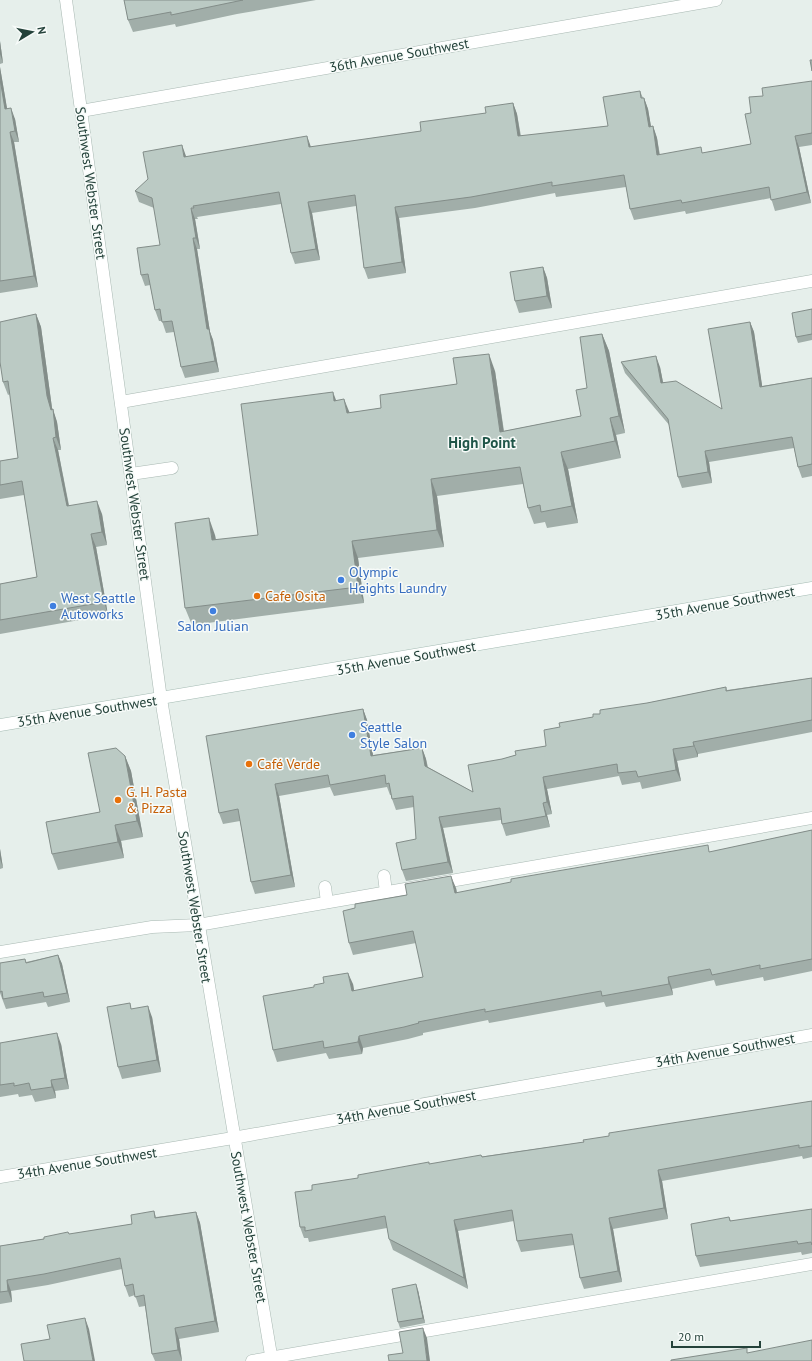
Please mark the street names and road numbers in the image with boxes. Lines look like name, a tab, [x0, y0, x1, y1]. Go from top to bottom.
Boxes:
street label: 36th Avenue Southwest	[328, 34, 470, 76]
street label: Southwest Webster Street	[71, 106, 111, 261]
street label: Southwest Webster Street	[115, 427, 155, 582]
street label: 35th Avenue Southwest	[654, 582, 796, 624]
street label: 35th Avenue Southwest	[335, 637, 477, 679]
street label: 35th Avenue Southwest	[16, 691, 158, 731]
street label: Southwest Webster Street	[174, 830, 216, 985]
street label: 34th Avenue Southwest	[654, 1029, 796, 1071]
street label: 34th Avenue Southwest	[335, 1086, 477, 1128]
street label: 34th Avenue Southwest	[16, 1143, 158, 1183]
street label: Southwest Webster Street	[227, 1150, 271, 1305]

